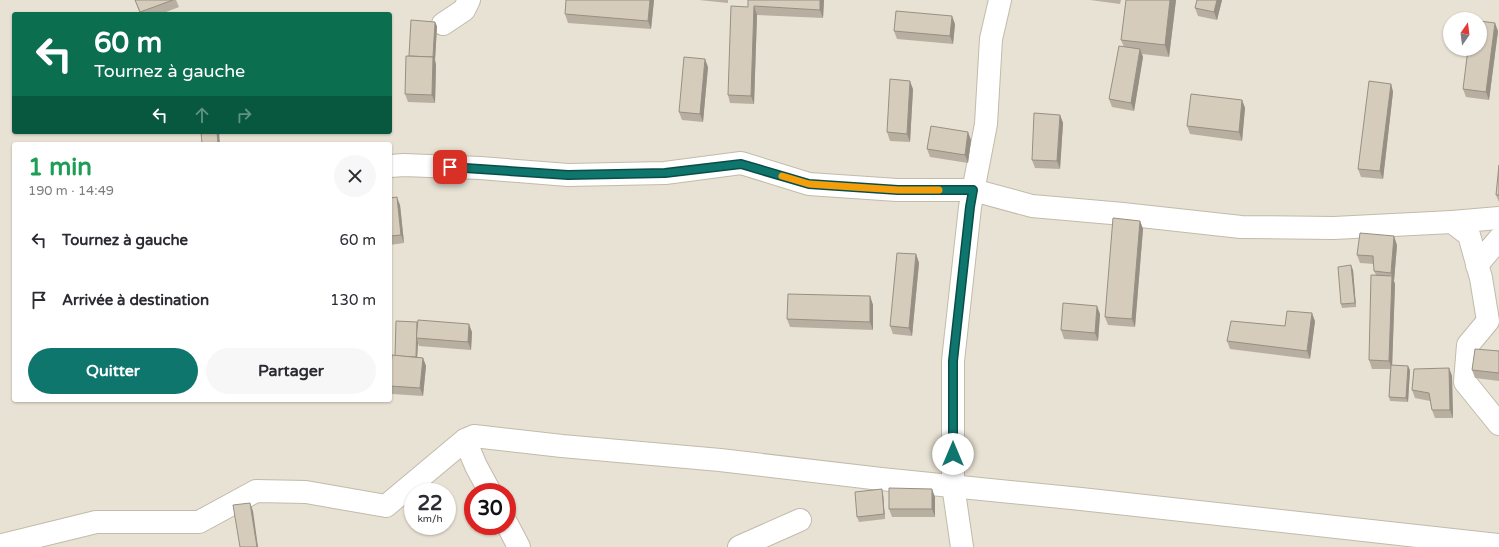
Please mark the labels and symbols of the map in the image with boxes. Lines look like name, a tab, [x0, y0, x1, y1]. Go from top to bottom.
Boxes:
north arrow	[1443, 12, 1487, 56]
pin	[433, 150, 467, 184]
position arrow	[932, 433, 974, 475]
speed limit sign: 30	[464, 483, 516, 535]

